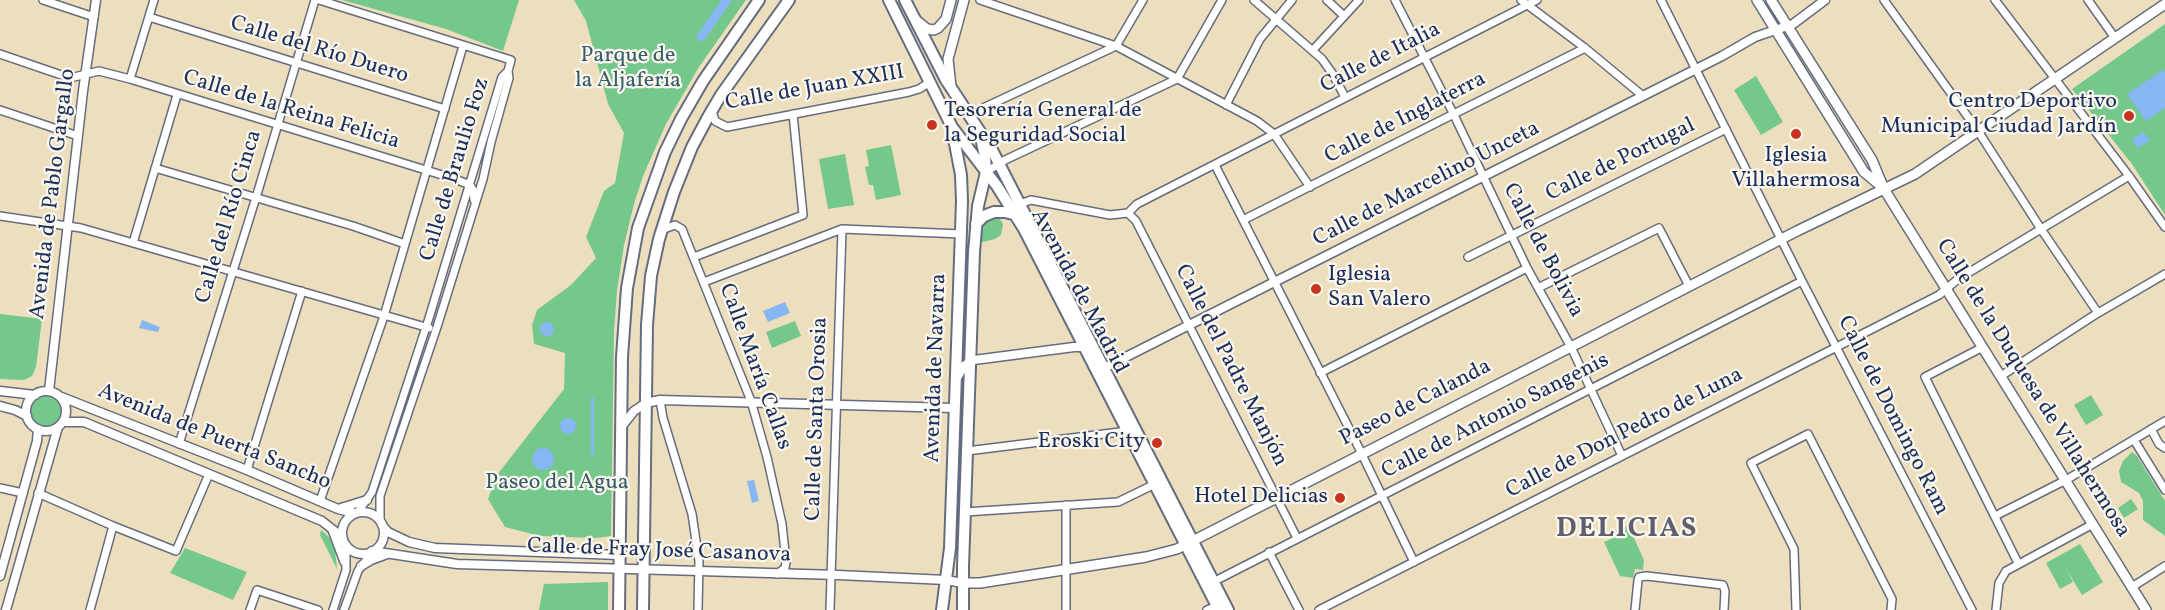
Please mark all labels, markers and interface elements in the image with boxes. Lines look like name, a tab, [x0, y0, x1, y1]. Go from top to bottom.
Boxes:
street label: Calle del Río Duero	[227, 11, 411, 91]
street label: Calle de Italia	[1317, 17, 1445, 101]
park label: Parque de la Aljafería	[575, 44, 681, 96]
street label: Calle de Juan XXIII	[723, 60, 907, 118]
street label: Calle de la Reina Felicia	[180, 65, 402, 157]
street label: Avenida de Pablo Gargallo	[26, 67, 82, 321]
street label: Calle de Inglaterra	[1321, 67, 1491, 171]
street label: Calle de Braulio Foz	[416, 75, 496, 265]
place label: Centro Deportivo Municipal Ciudad Jardín	[1881, 90, 2117, 142]
place label: Tesorería General de la Seguridad Social	[944, 99, 1142, 150]
marker: Centro Deportivo Municipal Ciudad Jardín	[2122, 109, 2136, 123]
street label: Calle de Portugal	[1542, 113, 1700, 209]
street label: Calle de Marcelino Unceta	[1309, 116, 1545, 254]
marker: Tesorería General de la Seguridad Social	[925, 118, 939, 132]
street label: Calle del Río Cinca	[191, 127, 269, 307]
marker: Iglesia Villahermosa	[1789, 127, 1803, 141]
place label: Iglesia Villahermosa	[1731, 144, 1861, 196]
street label: Calle de Bolivia	[1496, 179, 1588, 323]
street label: Avenida de Madrid	[1023, 205, 1133, 379]
street label: Calle de la Duquesa de Villahermosa	[1929, 235, 2135, 543]
street label: Calle del Padre Manjón	[1168, 261, 1292, 471]
place label: Iglesia San Valero	[1328, 263, 1431, 314]
street label: Avenida de Navarra	[921, 273, 953, 463]
street label: Calle María Callas	[712, 280, 796, 454]
marker: Iglesia San Valero	[1309, 282, 1323, 296]
street label: Calle de Domingo Ram	[1830, 312, 1954, 520]
street label: Calle de Santa Orosia	[801, 317, 835, 521]
street label: Calle de Antonio Sangenis	[1378, 348, 1614, 486]
street label: Paseo de Calanda	[1336, 354, 1496, 454]
street label: Calle de Don Pedro de Luna	[1502, 363, 1748, 505]
street label: Avenida de Puerta Sancho	[94, 379, 334, 497]
place label: Eroski City	[1038, 430, 1145, 456]
marker: Eroski City	[1150, 436, 1164, 450]
park label: Paseo del Agua	[485, 471, 629, 497]
place label: Hotel Delicias	[1194, 485, 1328, 511]
marker: Hotel Delicias	[1333, 491, 1347, 505]
district label: DELICIAS	[1556, 514, 1698, 548]
street label: Calle de Fray José Casanova	[527, 534, 791, 570]

